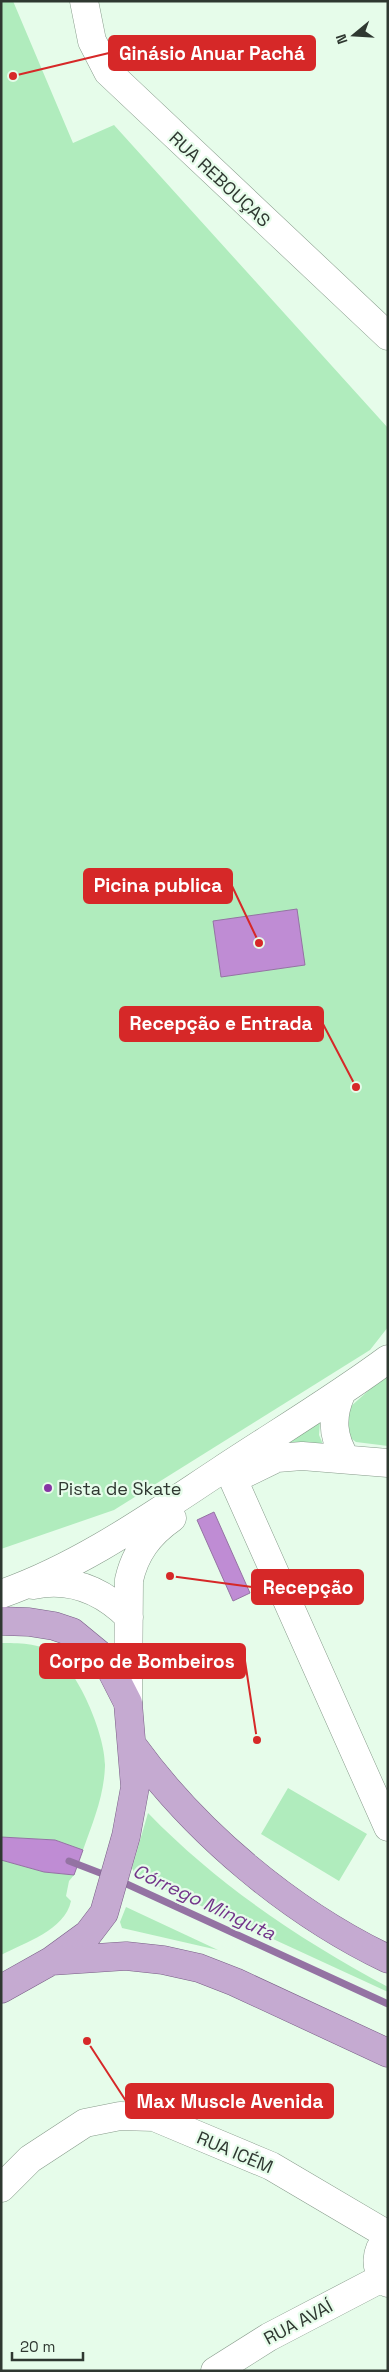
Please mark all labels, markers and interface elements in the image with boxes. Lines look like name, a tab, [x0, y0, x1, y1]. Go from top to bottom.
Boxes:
north arrow	[329, 10, 379, 60]
text: N	[332, 32, 352, 46]
callout: Ginásio Anuar Pachá	[109, 36, 315, 70]
text: Ginásio Anuar Pachá	[119, 41, 305, 66]
street label: RUA REBOUÇAS	[165, 126, 275, 232]
callout: Picina publica	[84, 869, 232, 903]
text: Picina publica	[94, 873, 222, 898]
callout: Recepção e Entrada	[120, 1007, 323, 1041]
text: Recepção e Entrada	[129, 1011, 313, 1036]
place label: Pista de Skate	[58, 1477, 181, 1500]
marker: Pista de Skate	[42, 1482, 54, 1494]
callout: Recepção	[252, 1570, 363, 1604]
text: Recepção	[263, 1575, 353, 1600]
callout: Corpo de Bombeiros	[40, 1644, 245, 1678]
text: Corpo de Bombeiros	[49, 1649, 235, 1674]
water label: Córrego Minguta	[129, 1858, 279, 1946]
callout: Max Muscle Avenida	[126, 2084, 333, 2118]
text: Max Muscle Avenida	[137, 2089, 323, 2114]
street label: RUA ICÉM	[193, 2126, 277, 2178]
street label: RUA AVAÍ	[260, 2294, 337, 2350]
scale bar	[12, 2330, 84, 2362]
text: 20 m	[20, 2337, 55, 2356]

